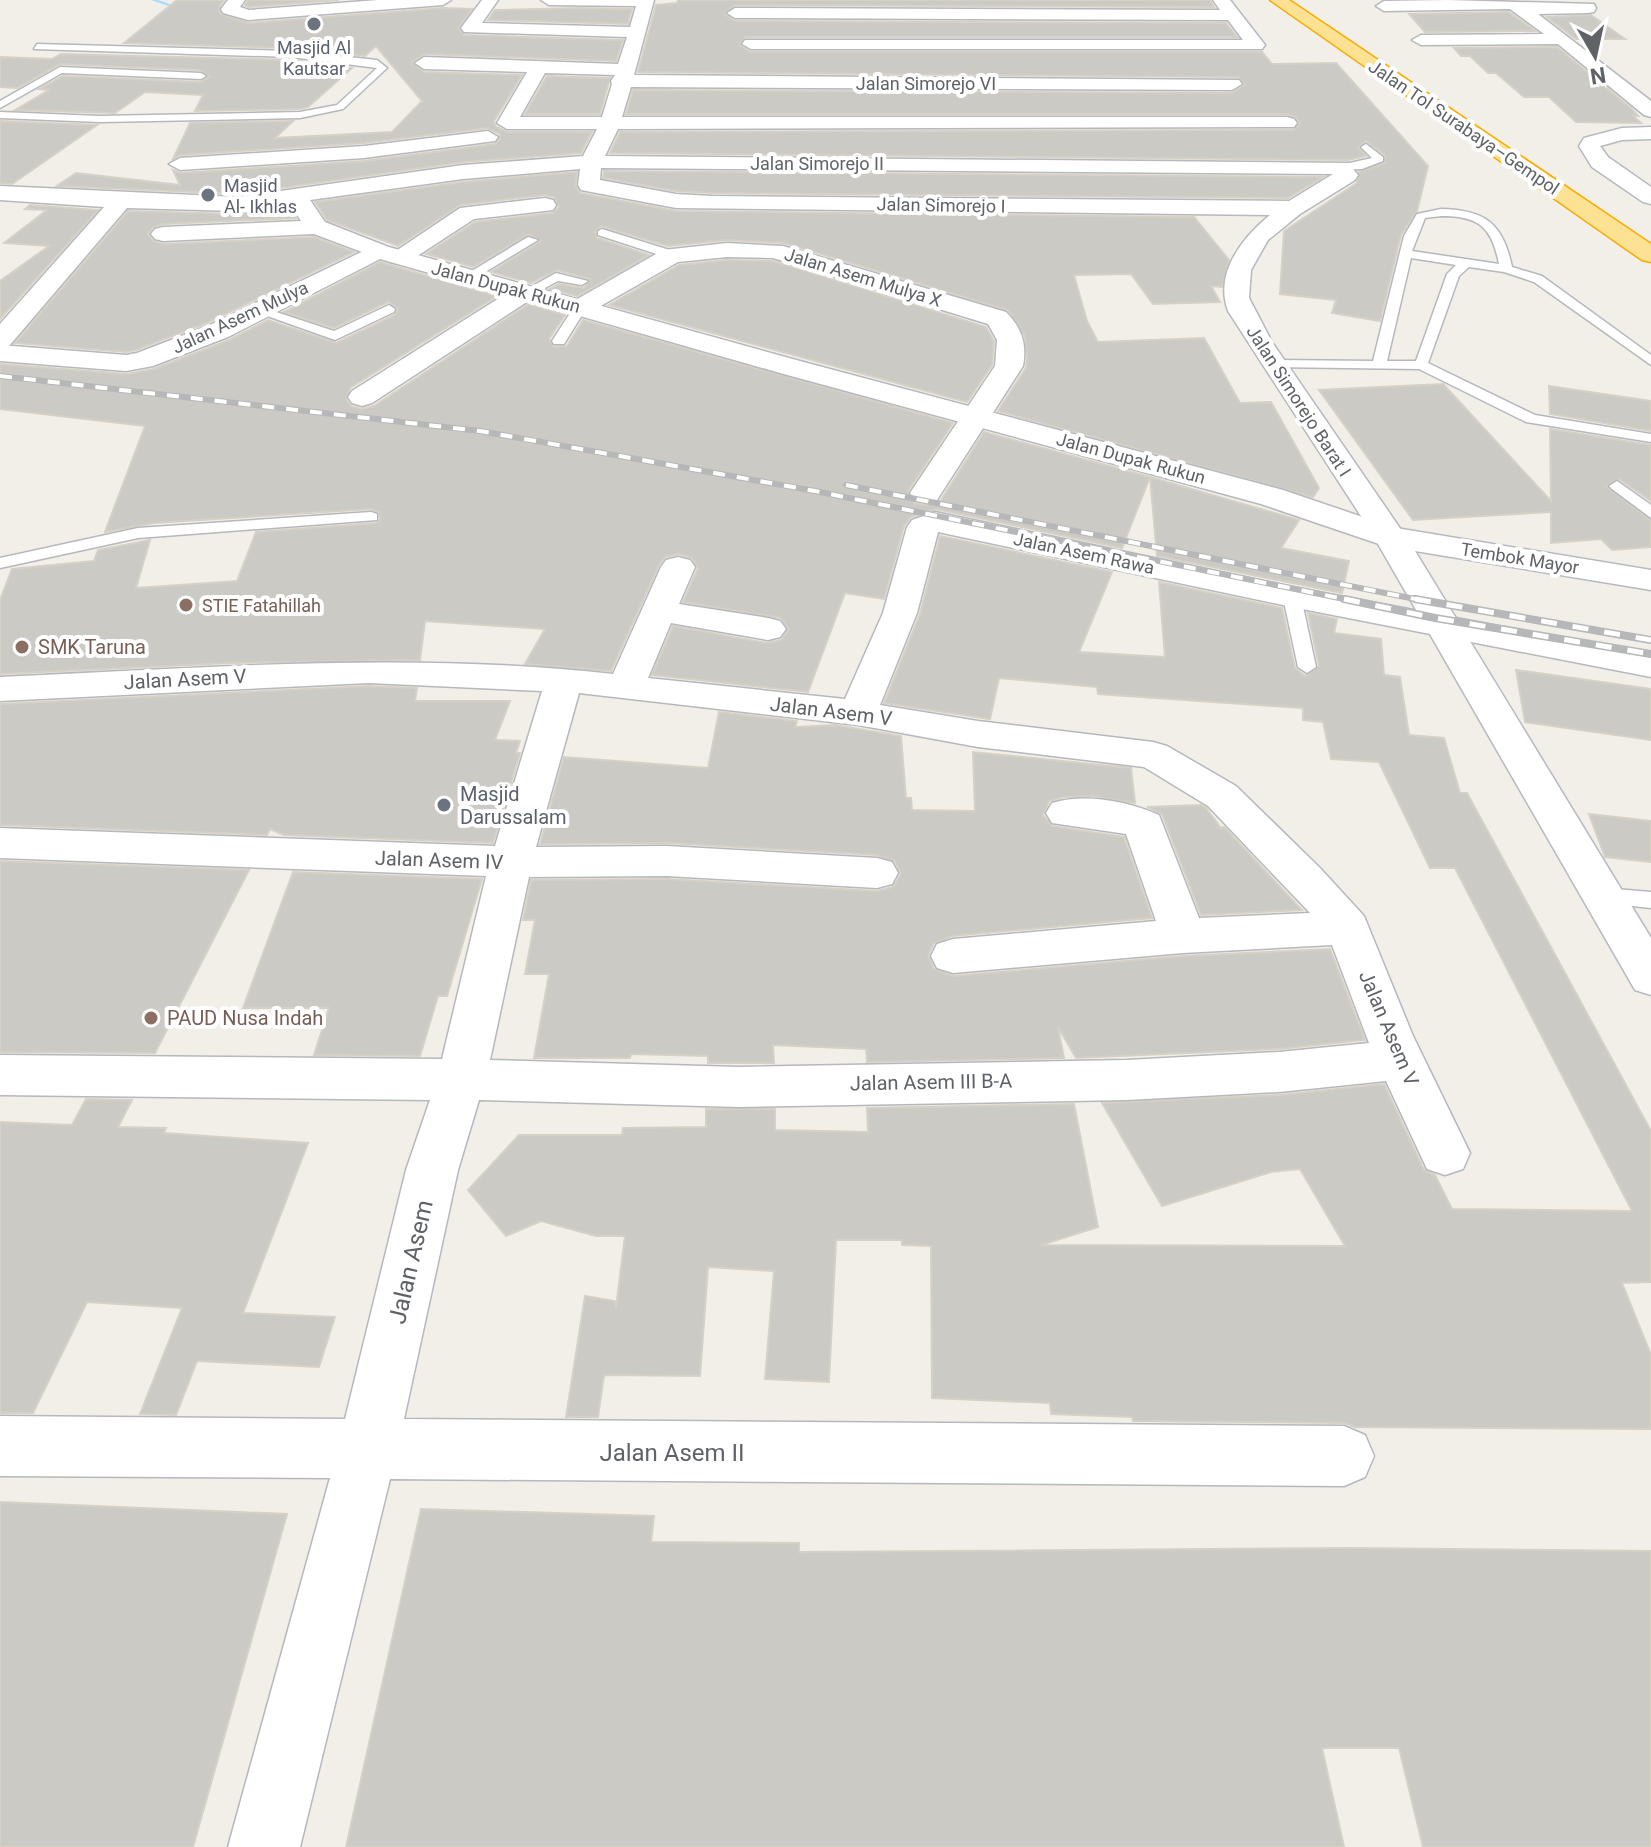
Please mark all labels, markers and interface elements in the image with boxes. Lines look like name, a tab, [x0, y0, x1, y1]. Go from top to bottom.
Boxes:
marker: Masjid Al Kautsar	[305, 15, 323, 33]
north arrow	[1555, 16, 1635, 96]
place label: Masjid Al Kautsar	[277, 37, 351, 79]
street label: Jalan Tol Surabaya–Gempol	[1365, 55, 1563, 199]
text: N	[1588, 62, 1608, 89]
street label: Jalan Simorejo VI	[856, 73, 996, 94]
street label: Jalan Simorejo II	[750, 153, 884, 174]
place label: Masjid Al- Ikhlas	[224, 175, 297, 217]
marker: Masjid Al- Ikhlas	[199, 186, 217, 204]
street label: Jalan Simorejo I	[876, 193, 1006, 217]
street label: Jalan Asem Mulya X	[782, 243, 944, 311]
street label: Jalan Dupak Rukun	[429, 257, 583, 317]
street label: Jalan Asem Mulya	[169, 276, 311, 358]
street label: Jalan Simorejo Barat I	[1242, 322, 1356, 480]
street label: Jalan Dupak Rukun	[1054, 428, 1208, 488]
street label: Jalan Asem Rawa	[1012, 528, 1156, 578]
street label: Tembok Mayor	[1459, 538, 1581, 578]
place label: STIE Fatahillah	[202, 595, 321, 616]
marker: STIE Fatahillah	[177, 596, 195, 614]
place label: SMK Taruna	[38, 635, 146, 659]
marker: SMK Taruna	[13, 638, 31, 656]
street label: Jalan Asem V	[123, 664, 247, 694]
street label: Jalan Asem V	[769, 692, 894, 730]
place label: Masjid Darussalam	[460, 782, 567, 829]
marker: Masjid Darussalam	[435, 796, 453, 814]
street label: Jalan Asem IV	[374, 846, 504, 874]
street label: Jalan Asem V	[1354, 967, 1424, 1089]
place label: PAUD Nusa Indah	[167, 1006, 323, 1030]
marker: PAUD Nusa Indah	[142, 1009, 160, 1027]
street label: Jalan Asem III B-A	[850, 1069, 1012, 1095]
street label: Jalan Asem	[383, 1197, 439, 1327]
street label: Jalan Asem II	[599, 1439, 745, 1467]

